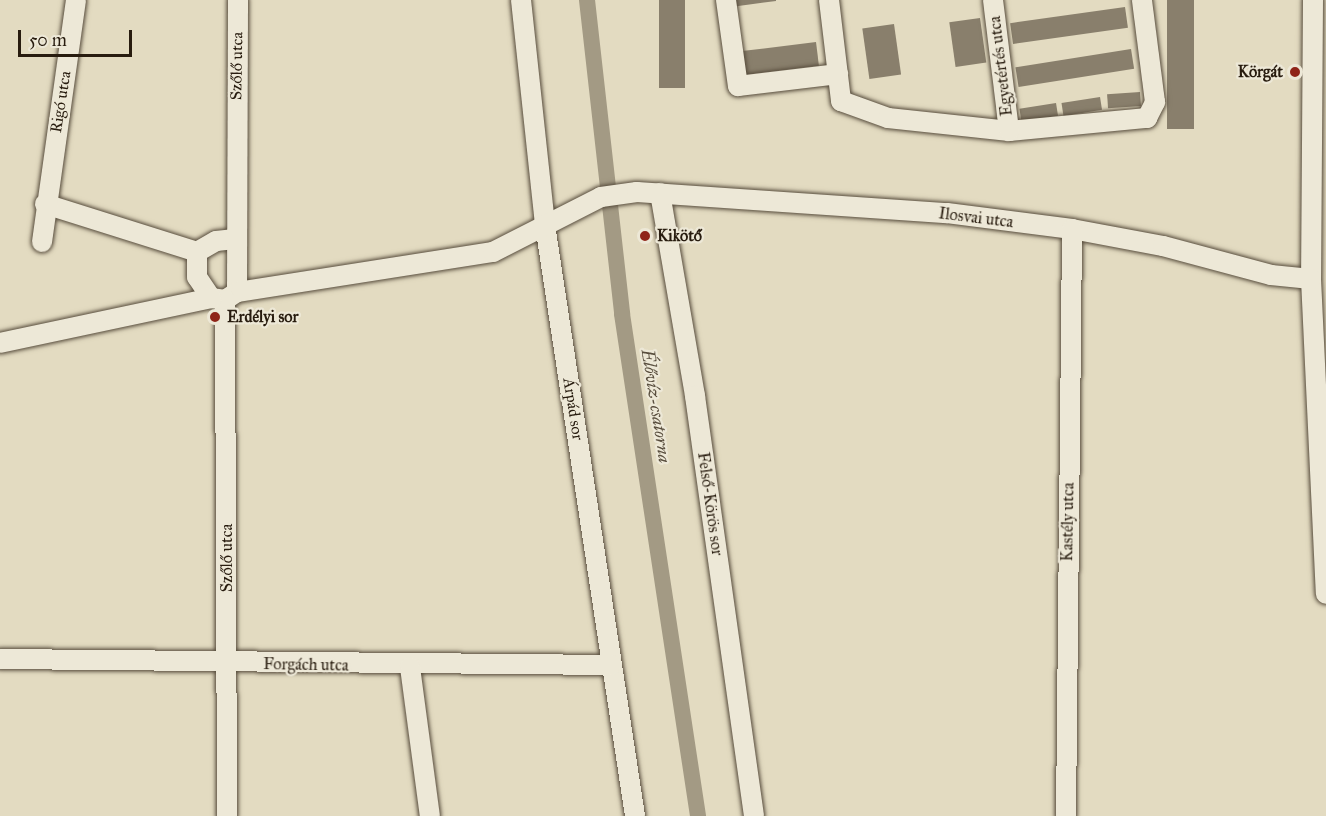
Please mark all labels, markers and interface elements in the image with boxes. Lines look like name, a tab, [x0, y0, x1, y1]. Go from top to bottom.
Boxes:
street label: Egyetértés utca	[985, 15, 1017, 117]
scale bar	[21, 18, 135, 56]
text: 50 m	[29, 29, 67, 51]
street label: Szőlő utca	[227, 32, 247, 100]
place label: Körgát	[1238, 62, 1283, 82]
marker: Körgát	[1288, 65, 1302, 79]
street label: Rigó utca	[47, 70, 75, 134]
street label: Ilosvai utca	[938, 204, 1014, 232]
place label: Kikötő	[657, 226, 702, 246]
marker: Kikötő	[638, 229, 652, 243]
place label: Erdélyi sor	[227, 307, 298, 327]
marker: Erdélyi sor	[208, 310, 222, 324]
water label: Élővíz-csatorna	[636, 347, 676, 465]
street label: Árpád sor	[559, 376, 587, 442]
street label: Felső-Körös sor	[693, 451, 727, 557]
street label: Kastély utca	[1058, 482, 1078, 562]
street label: Szőlő utca	[217, 524, 237, 592]
street label: Forgách utca	[263, 655, 349, 675]

